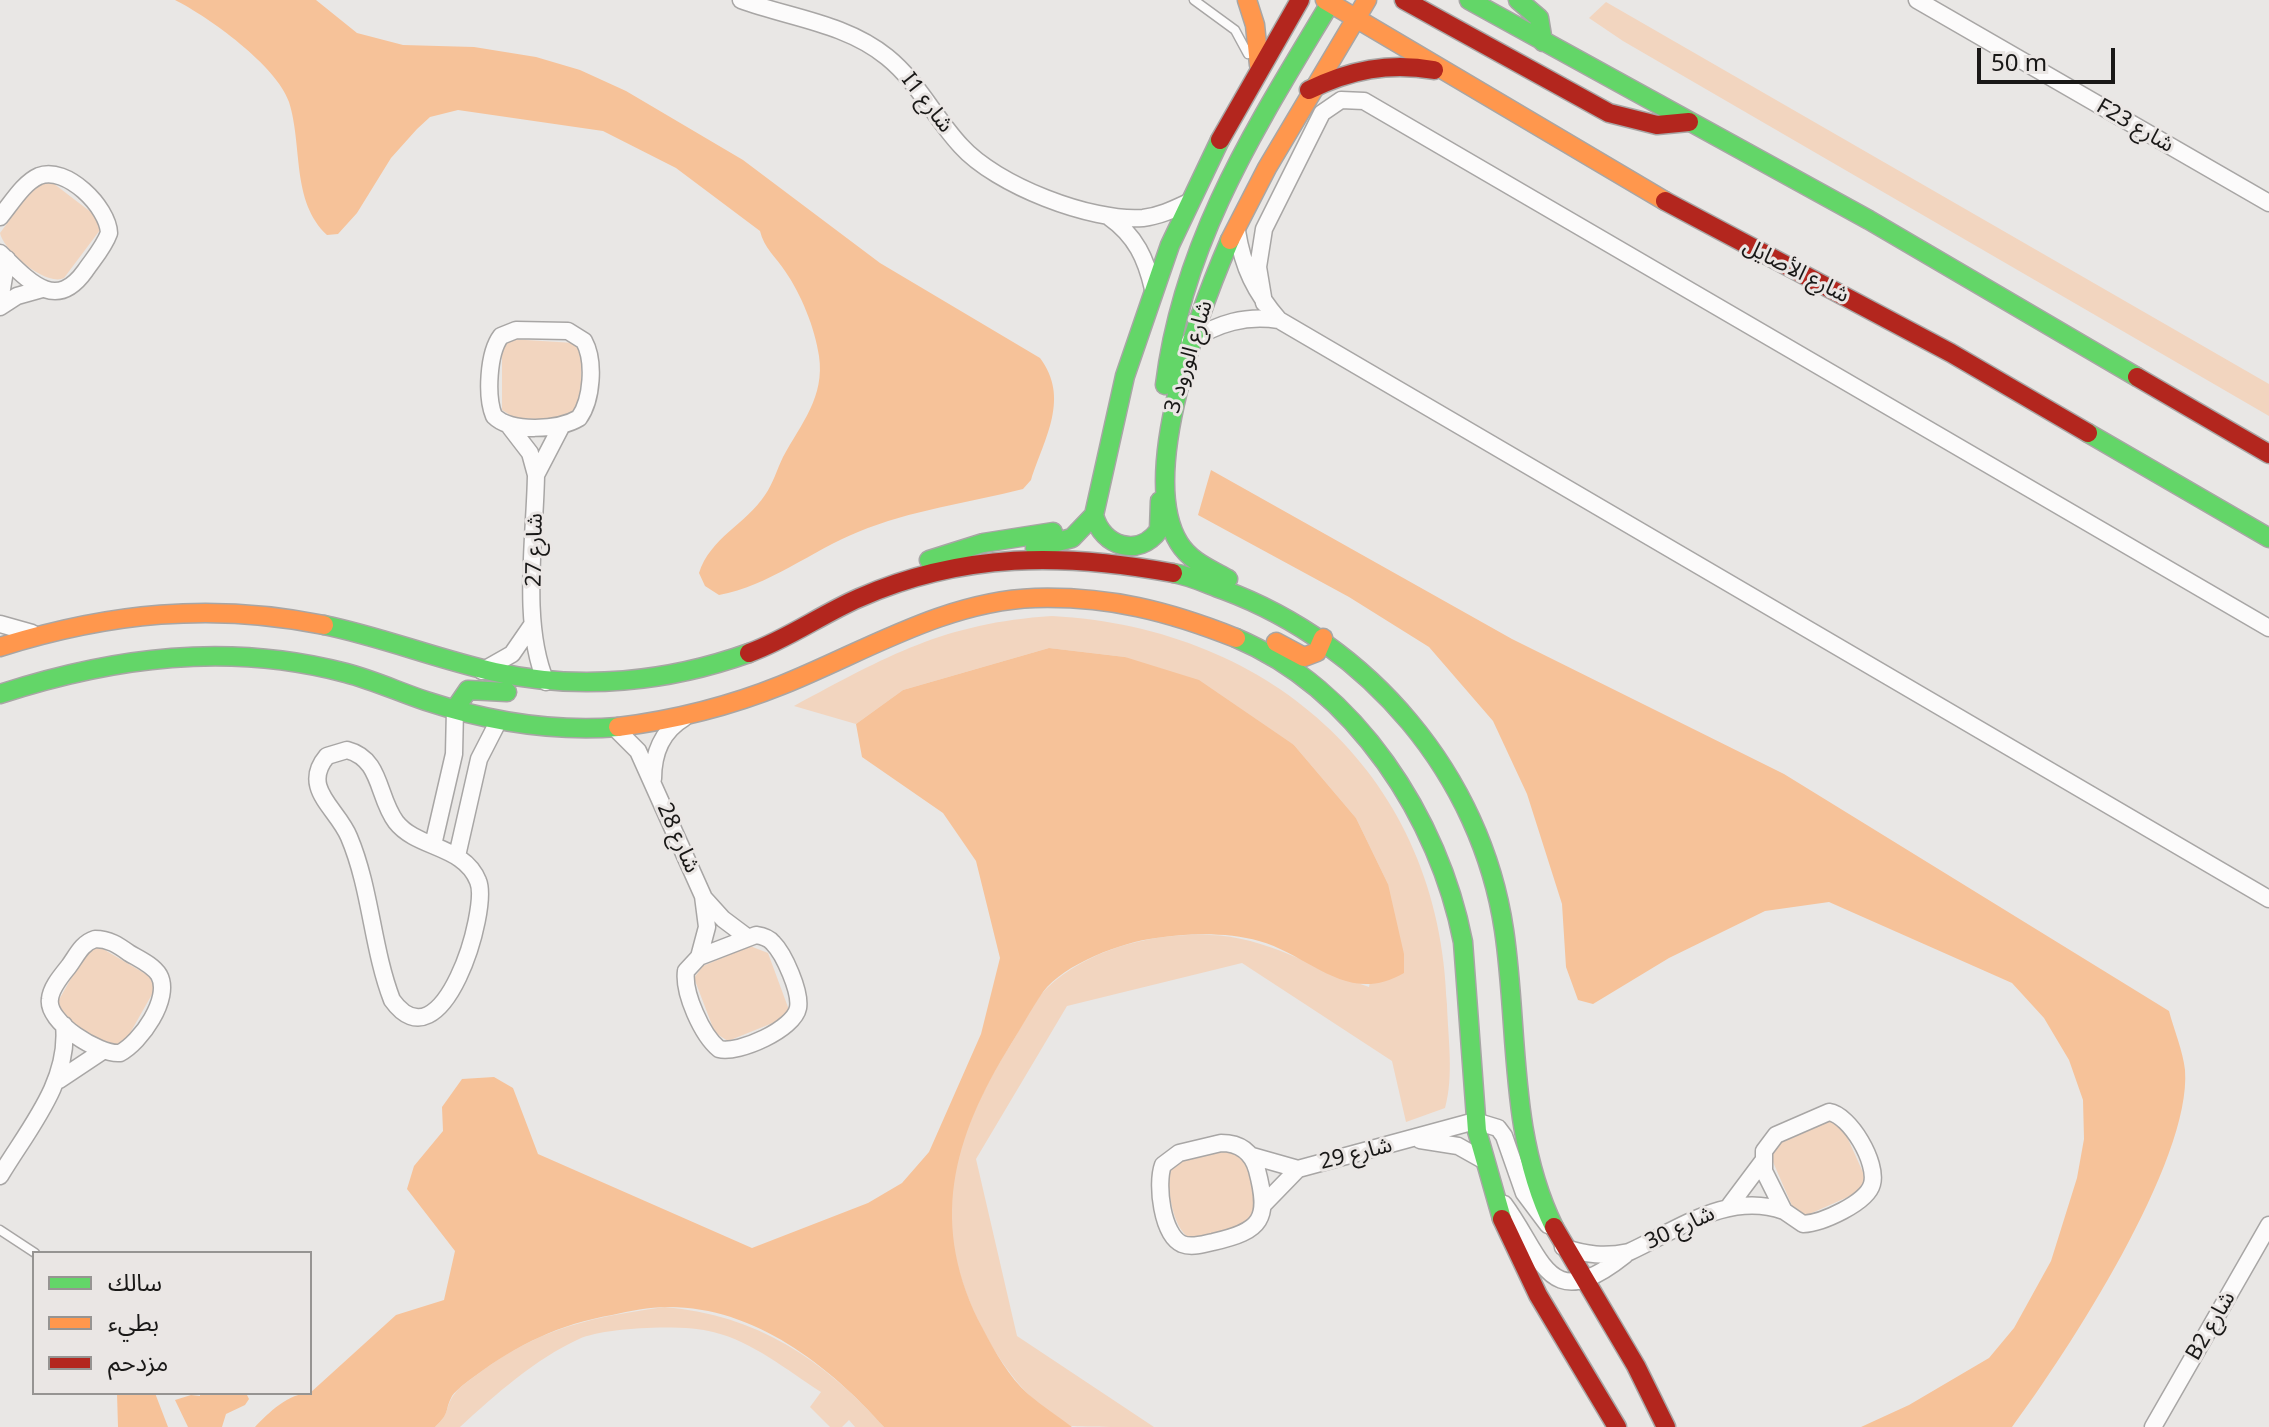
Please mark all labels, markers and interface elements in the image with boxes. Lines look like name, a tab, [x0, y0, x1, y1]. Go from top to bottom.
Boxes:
scale bar	[1981, 32, 2119, 82]
text: 50 m	[1991, 45, 2047, 78]
street label: I1 شارع	[895, 68, 959, 138]
street label: F23 شارع	[2092, 93, 2178, 159]
street label: شارع الأصايل	[1739, 233, 1853, 309]
street label: شارع الورود 3	[1159, 297, 1219, 417]
street label: شارع 27	[521, 513, 549, 587]
street label: شارع 28	[651, 799, 705, 877]
street label: شارع 29	[1317, 1132, 1395, 1176]
street label: شارع 30	[1641, 1200, 1719, 1256]
legend	[32, 1251, 312, 1395]
text: سالك	[108, 1265, 162, 1298]
street label: B2 شارع	[2181, 1287, 2241, 1365]
text: بطيء	[108, 1305, 159, 1338]
text: مزدحم	[108, 1345, 168, 1378]

